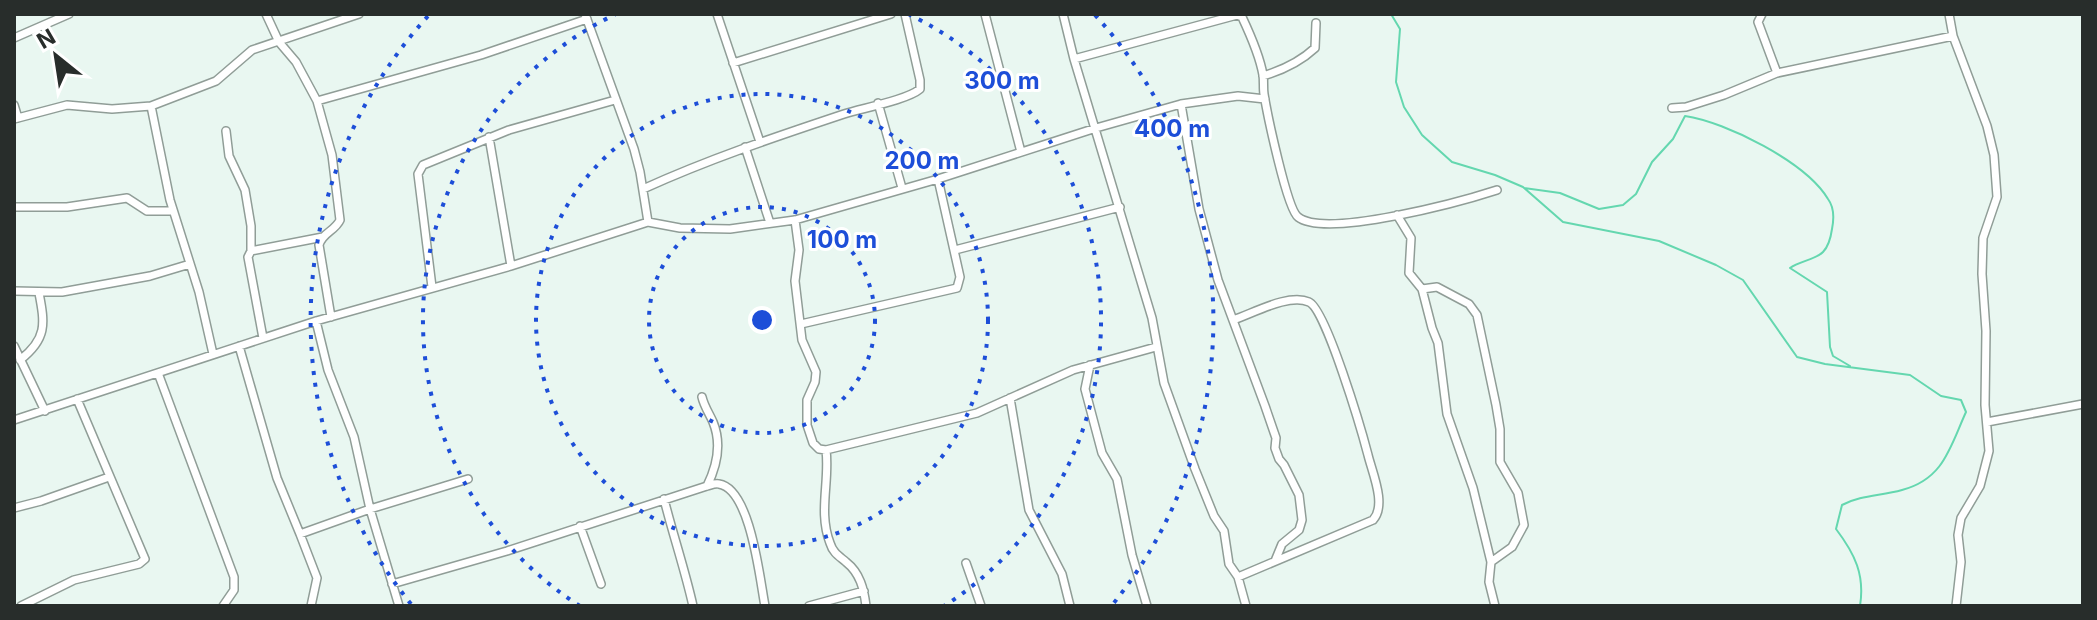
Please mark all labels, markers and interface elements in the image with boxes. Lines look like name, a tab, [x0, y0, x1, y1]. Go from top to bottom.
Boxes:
north arrow	[16, 16, 96, 96]
text: N	[32, 23, 60, 54]
text: 300 m	[964, 66, 1040, 95]
text: 400 m	[1134, 114, 1210, 143]
text: 200 m	[884, 146, 960, 175]
text: 100 m	[807, 225, 877, 254]
centre of rings	[748, 306, 776, 334]

